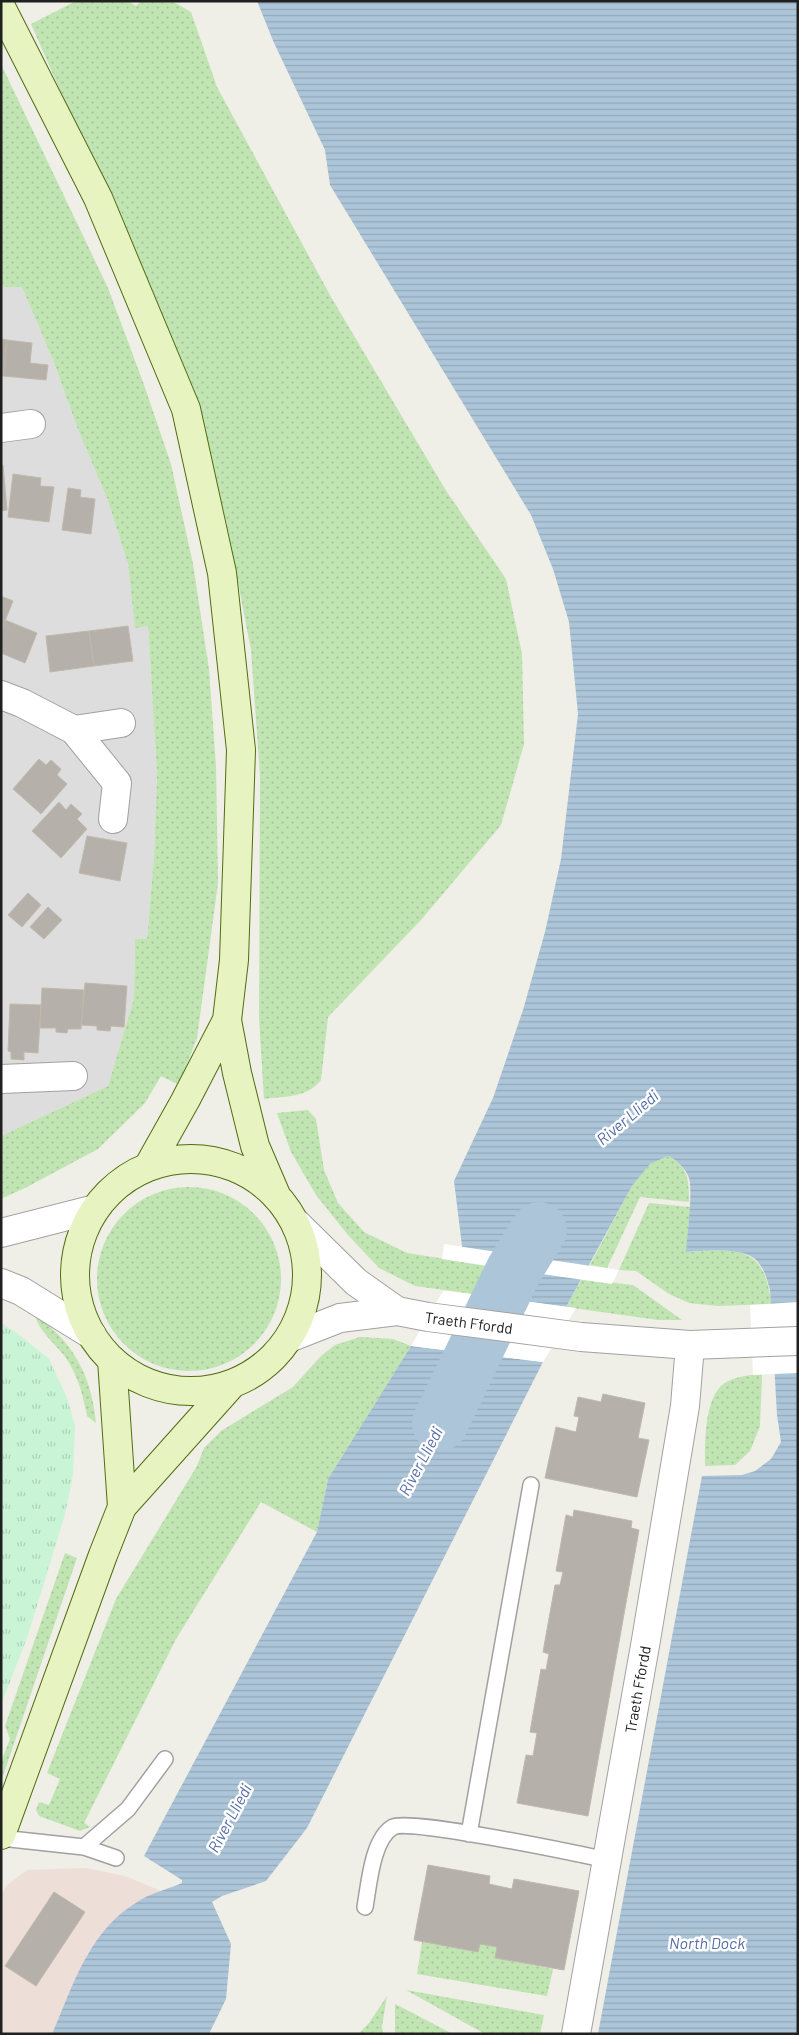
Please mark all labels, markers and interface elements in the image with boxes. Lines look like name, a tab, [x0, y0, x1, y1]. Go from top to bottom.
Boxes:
water label: River Lliedi	[592, 1086, 662, 1148]
street label: Traeth Ffordd	[424, 1308, 514, 1337]
water label: River Lliedi	[394, 1424, 446, 1498]
street label: Traeth Ffordd	[621, 1644, 654, 1735]
water label: River Lliedi	[203, 1781, 255, 1855]
water label: North Dock	[669, 1933, 745, 1952]

